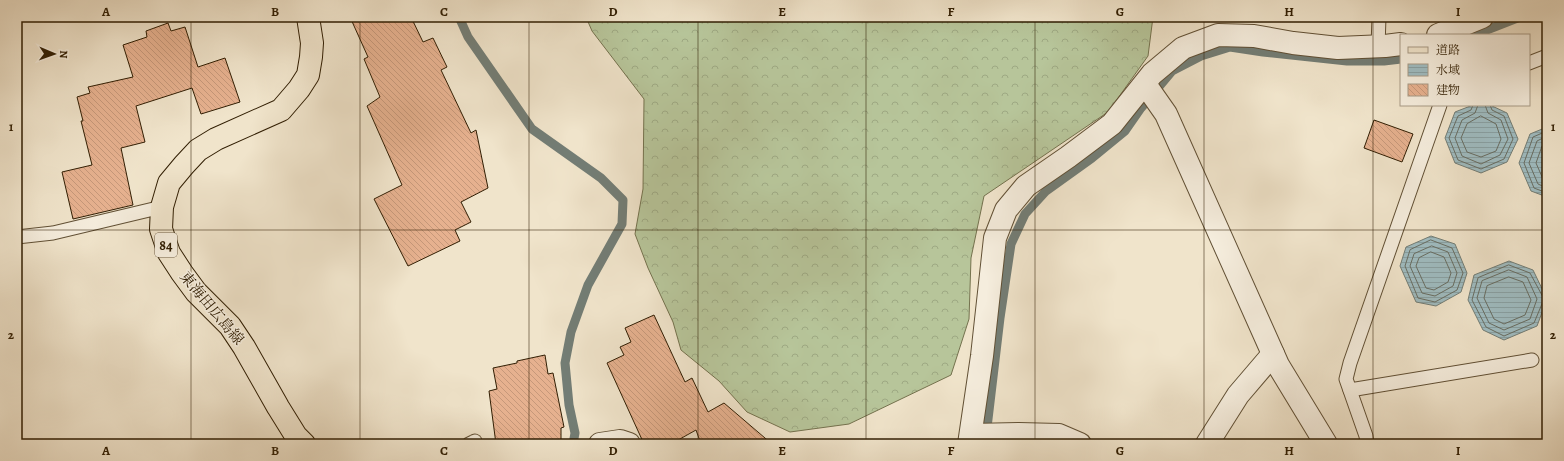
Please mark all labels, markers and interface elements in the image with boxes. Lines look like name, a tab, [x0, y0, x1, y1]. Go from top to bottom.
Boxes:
text: A	[101, 3, 111, 20]
text: B	[271, 3, 279, 20]
text: C	[440, 3, 448, 20]
text: D	[608, 3, 618, 20]
text: E	[778, 3, 786, 20]
text: F	[948, 3, 955, 20]
text: G	[1116, 3, 1124, 20]
text: H	[1284, 3, 1294, 20]
text: I	[1456, 3, 1461, 20]
north arrow	[34, 34, 74, 74]
legend	[1400, 34, 1530, 106]
text: 道路	[1436, 42, 1460, 58]
text: N	[56, 50, 71, 59]
text: 水域	[1436, 62, 1460, 78]
text: 建物	[1436, 82, 1460, 98]
text: 1	[9, 118, 14, 135]
text: 1	[1551, 118, 1556, 135]
road number: 84	[155, 233, 177, 257]
street label: 東海田広島線	[175, 267, 249, 349]
text: 2	[8, 326, 15, 343]
text: 2	[1550, 326, 1557, 343]
text: A	[101, 442, 111, 459]
text: B	[271, 442, 279, 459]
text: C	[440, 442, 448, 459]
text: D	[608, 442, 618, 459]
text: E	[778, 442, 786, 459]
text: F	[948, 442, 955, 459]
text: G	[1116, 442, 1124, 459]
text: H	[1284, 442, 1294, 459]
text: I	[1456, 442, 1461, 459]

